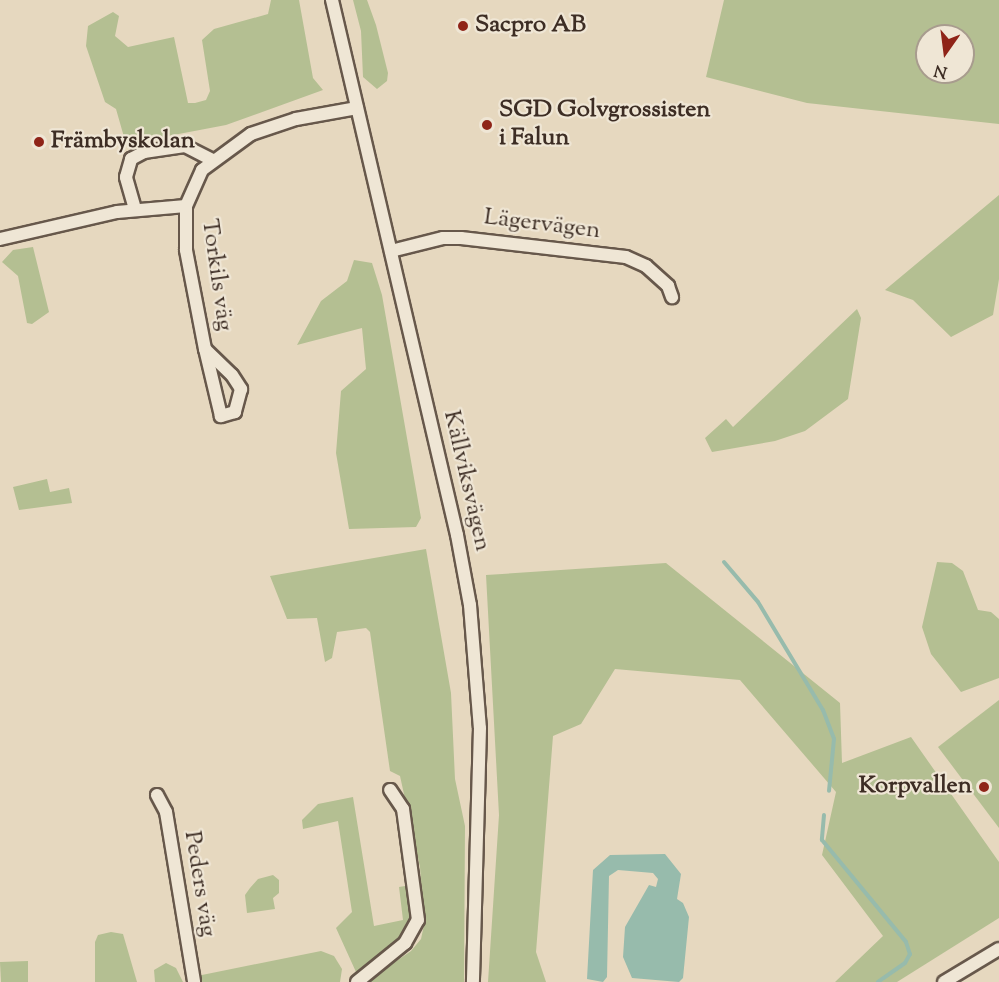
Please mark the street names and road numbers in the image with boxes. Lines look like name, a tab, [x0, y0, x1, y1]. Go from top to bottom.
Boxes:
street label: Lägervägen	[482, 204, 602, 246]
street label: Torkils väg	[194, 217, 238, 333]
street label: Källviksvägen	[436, 408, 496, 554]
street label: Peders väg	[176, 829, 222, 939]

